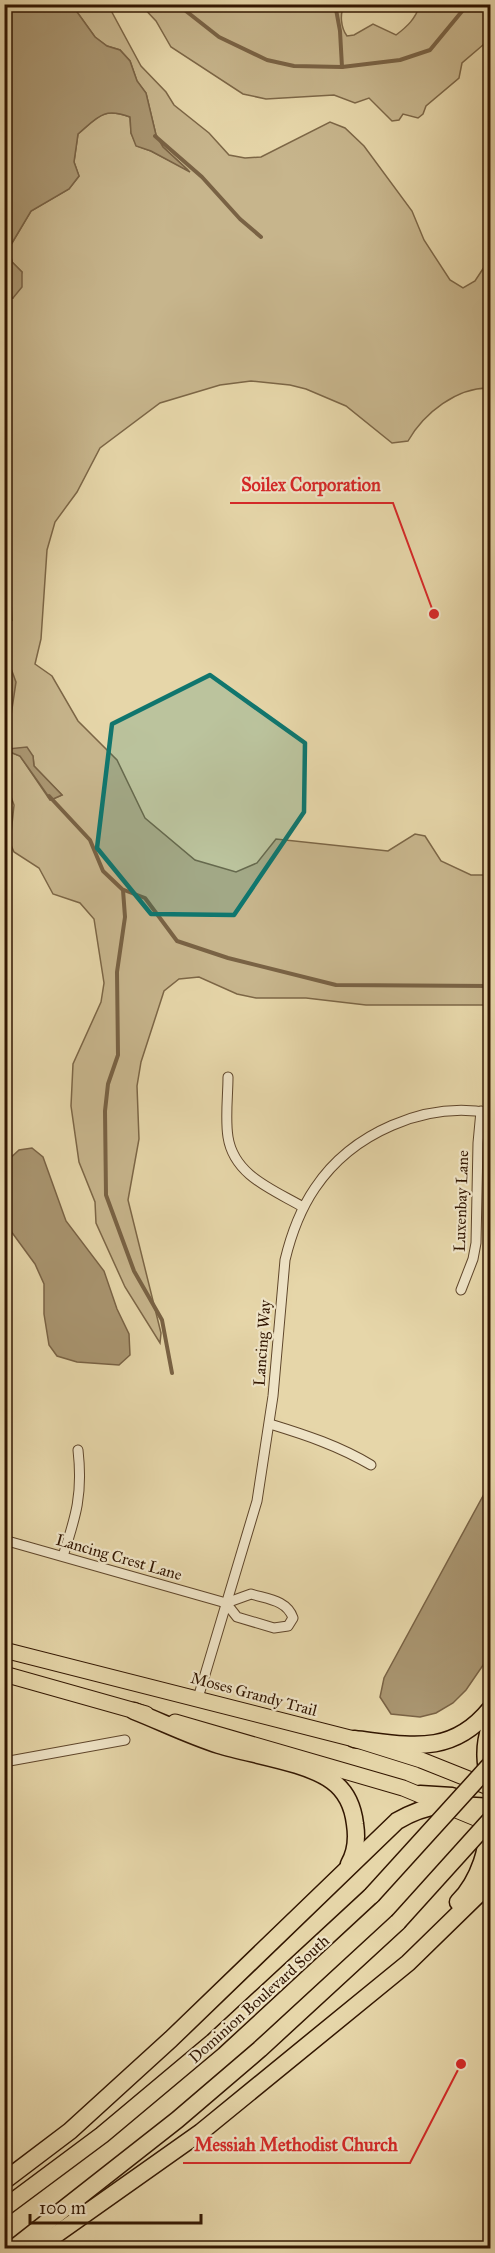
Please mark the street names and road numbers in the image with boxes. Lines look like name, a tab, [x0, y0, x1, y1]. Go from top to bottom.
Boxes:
street label: Luxenbay Lane	[450, 1150, 472, 1252]
street label: Lancing Way	[250, 1299, 276, 1387]
street label: Lancing Crest Lane	[54, 1530, 185, 1585]
street label: Moses Grandy Trail	[189, 1668, 320, 1720]
street label: Dominion Boulevard South	[185, 1931, 333, 2067]

